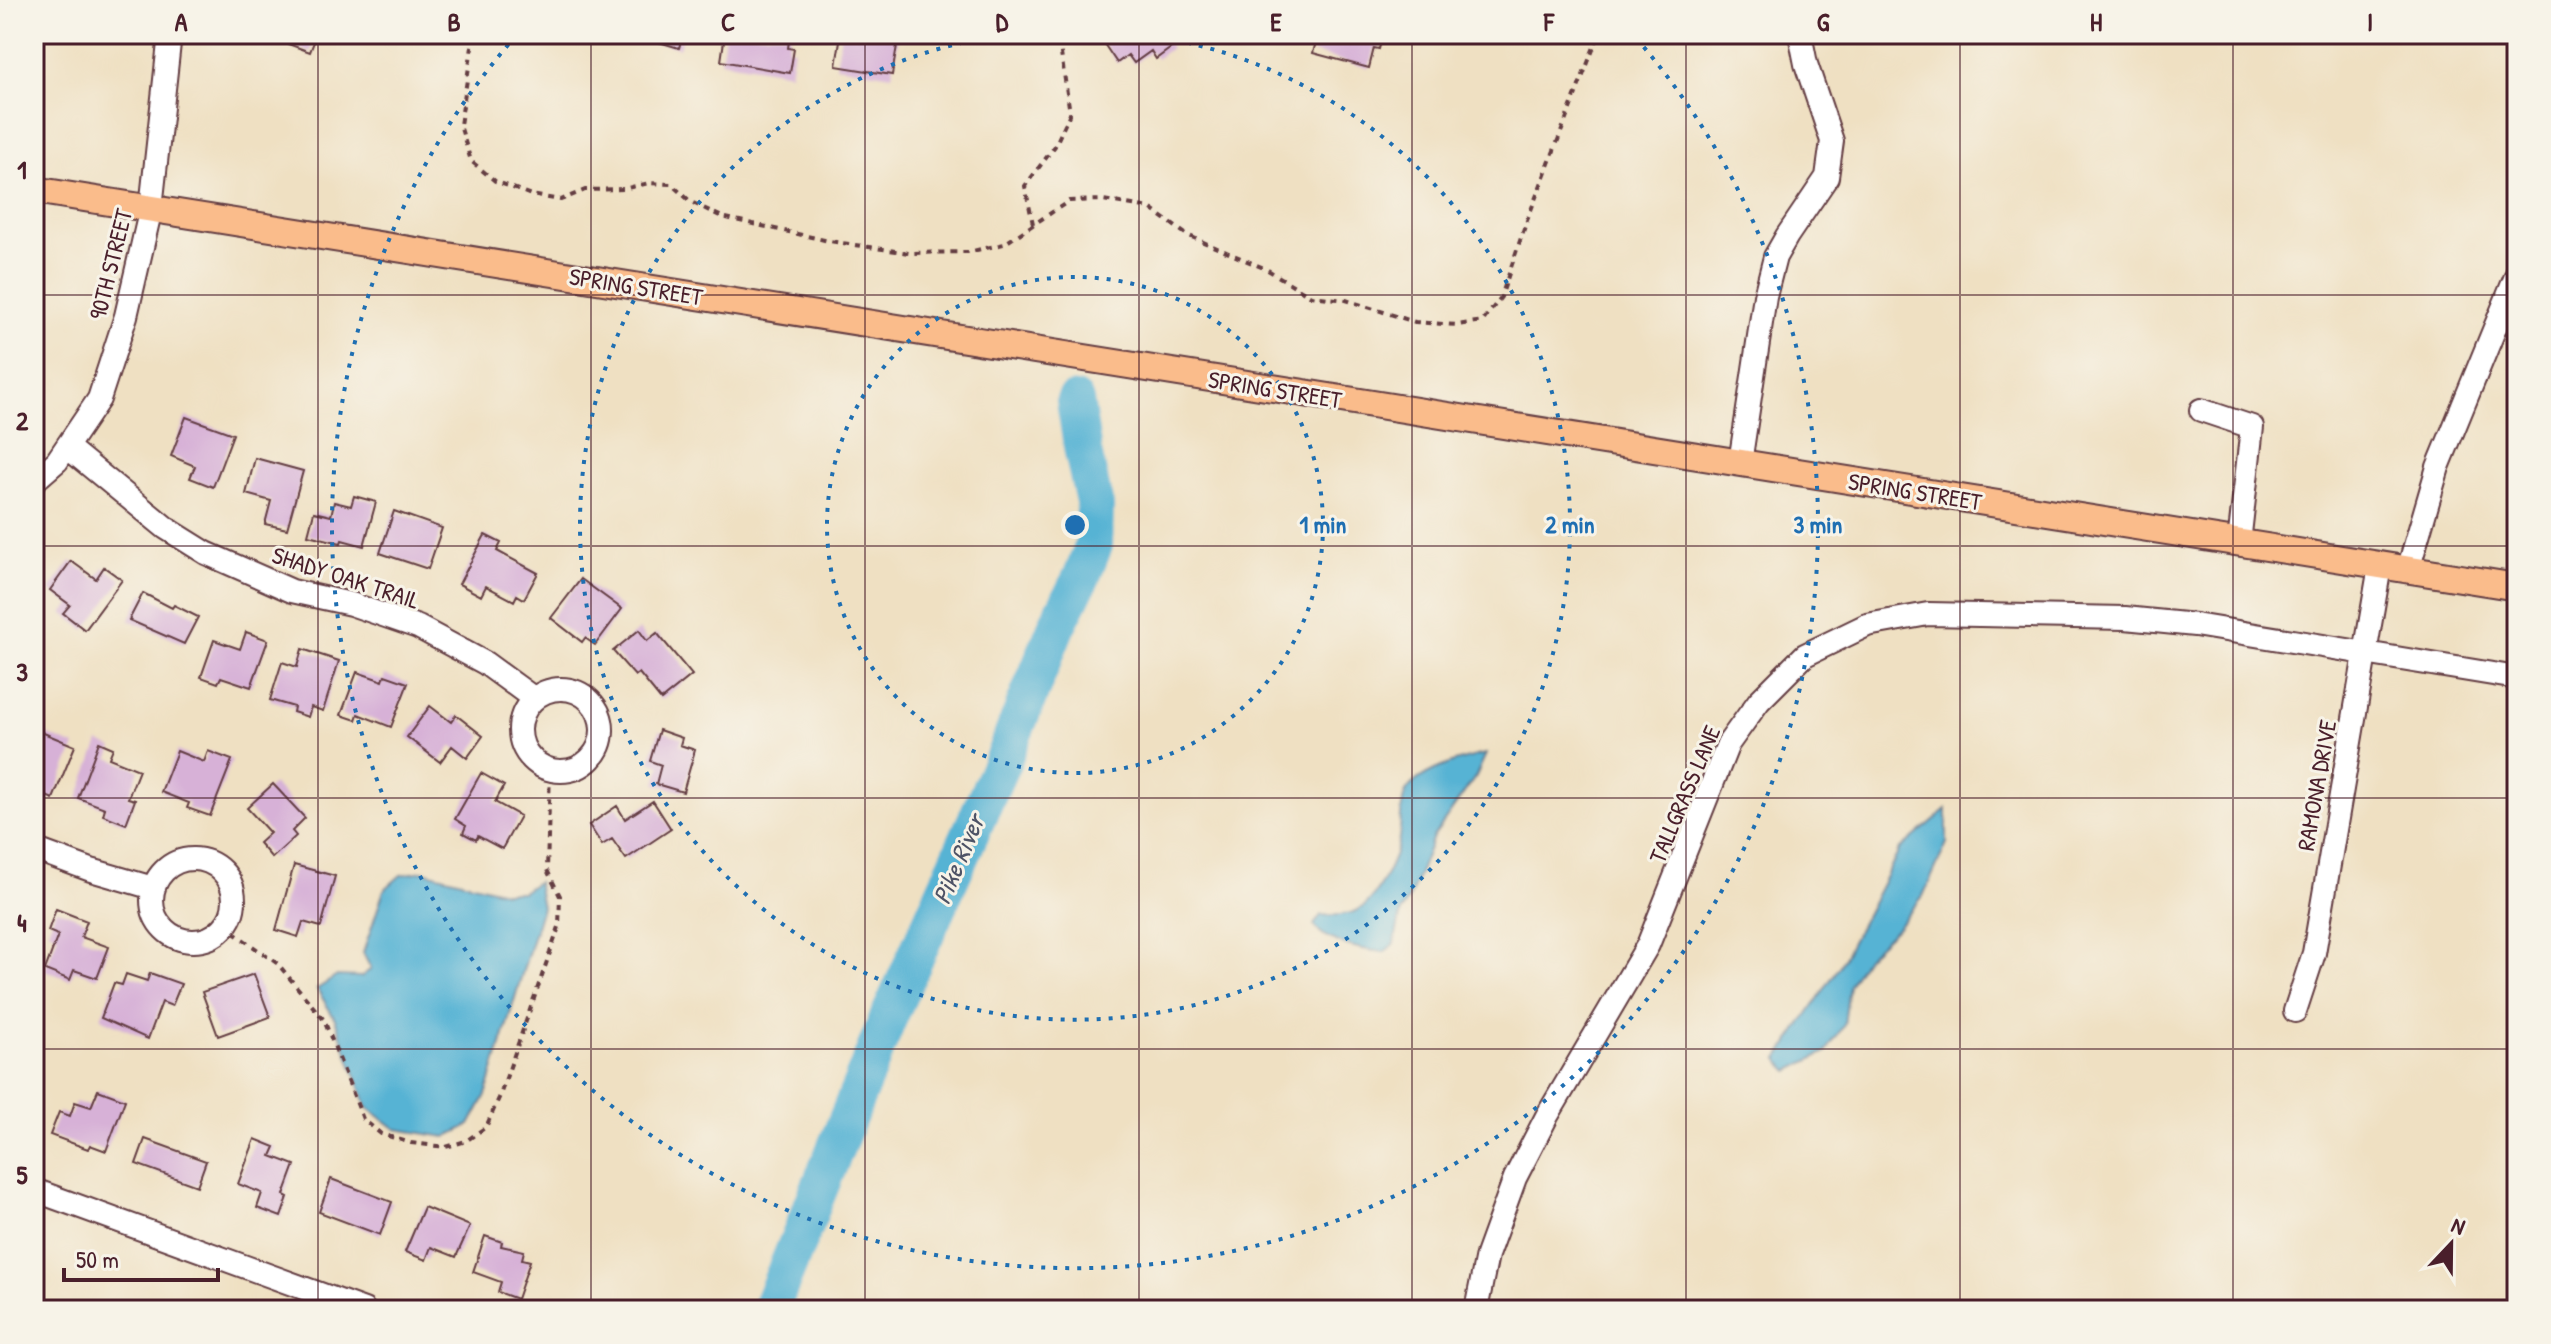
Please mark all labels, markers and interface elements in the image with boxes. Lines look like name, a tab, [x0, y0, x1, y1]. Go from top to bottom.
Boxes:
text: A	[175, 4, 188, 39]
text: B	[447, 4, 461, 39]
text: C	[721, 4, 735, 39]
text: D	[996, 4, 1009, 39]
text: E	[1270, 4, 1282, 39]
text: F	[1543, 4, 1555, 39]
text: G	[1817, 4, 1830, 39]
text: H	[2090, 4, 2102, 39]
text: I	[2367, 4, 2373, 39]
text: 1	[17, 152, 27, 187]
street label: 90TH STREET	[81, 204, 139, 323]
street label: SPRING STREET	[567, 260, 706, 312]
street label: SPRING STREET	[1206, 363, 1345, 415]
text: 2	[16, 403, 29, 438]
street label: SPRING STREET	[1846, 465, 1985, 517]
text: 1 min	[1300, 508, 1347, 540]
text: 2 min	[1545, 508, 1595, 540]
text: 3 min	[1794, 508, 1843, 540]
centre of rings	[1061, 511, 1089, 539]
street label: SHADY OAK TRAIL	[268, 538, 424, 616]
text: 3	[16, 654, 28, 689]
street label: RAMONA DRIVE	[2289, 717, 2343, 853]
street label: TALLGRASS LANE	[1641, 720, 1728, 868]
water label: Pike River	[924, 806, 994, 909]
text: 4	[17, 905, 27, 940]
text: 5	[17, 1157, 28, 1192]
north arrow	[2411, 1204, 2491, 1284]
text: N	[2447, 1209, 2470, 1242]
scale bar	[64, 1232, 218, 1282]
text: 50 m	[76, 1243, 119, 1275]

